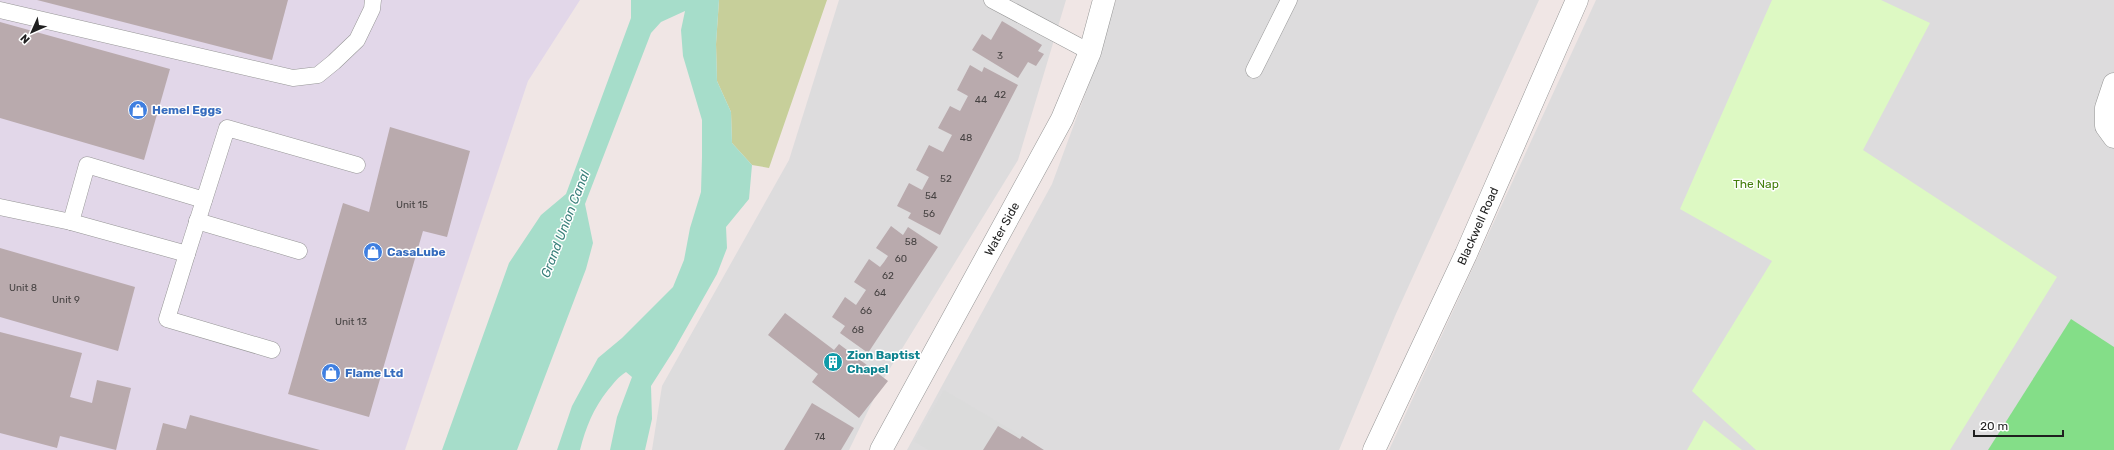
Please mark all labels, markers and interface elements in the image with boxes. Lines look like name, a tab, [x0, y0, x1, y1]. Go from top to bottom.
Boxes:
north arrow	[12, 12, 52, 52]
text: N	[18, 31, 33, 46]
house number: 3	[997, 50, 1003, 62]
house number: 42	[994, 89, 1006, 101]
house number: 44	[975, 94, 987, 106]
shop icon: Hemel Eggs	[127, 99, 149, 121]
place label: Hemel Eggs	[152, 103, 222, 117]
house number: 48	[960, 132, 972, 144]
water label: Grand Union Canal	[538, 167, 593, 280]
house number: 52	[940, 173, 952, 185]
park label: The Nap	[1733, 177, 1779, 191]
street label: Blackwell Road	[1455, 185, 1501, 267]
house number: 54	[925, 190, 937, 202]
house number: Unit 15	[396, 199, 428, 211]
street label: Water Side	[982, 200, 1023, 258]
house number: 56	[923, 208, 935, 220]
house number: 58	[905, 236, 917, 248]
shop icon: CasaLube	[362, 241, 384, 263]
place label: CasaLube	[387, 245, 446, 259]
house number: 60	[895, 253, 907, 265]
house number: 62	[882, 270, 894, 282]
house number: Unit 8	[9, 282, 37, 294]
house number: 64	[874, 287, 886, 299]
house number: Unit 9	[52, 294, 80, 306]
house number: 66	[860, 305, 872, 317]
house number: Unit 13	[335, 316, 367, 328]
house number: 68	[852, 324, 864, 336]
place label: Zion Baptist Chapel	[847, 348, 921, 376]
building icon: Zion Baptist Chapel	[822, 351, 844, 373]
shop icon: Flame Ltd	[320, 362, 342, 384]
place label: Flame Ltd	[345, 366, 403, 380]
scale bar	[1974, 412, 2063, 438]
text: 20 m	[1980, 419, 2008, 433]
house number: 74	[815, 431, 826, 443]

